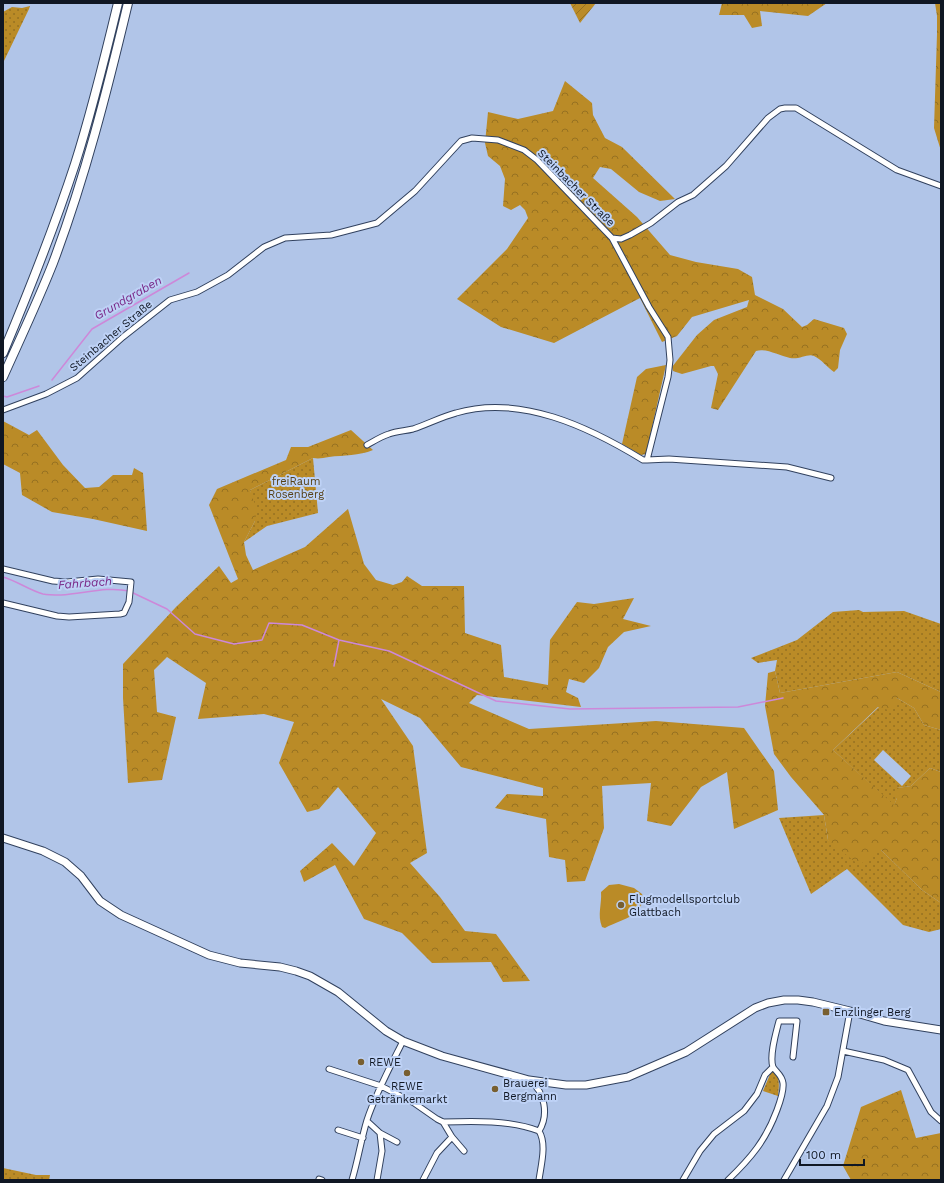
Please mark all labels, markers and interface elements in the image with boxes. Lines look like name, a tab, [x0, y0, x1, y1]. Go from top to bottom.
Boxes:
street label: Steinbacher Straße	[535, 147, 617, 229]
water label: Grundgraben	[92, 273, 164, 323]
street label: Steinbacher Straße	[67, 298, 155, 374]
park label: freiRaum Rosenberg	[268, 475, 324, 501]
water label: Fahrbach	[58, 574, 112, 592]
place label: Flugmodellsportclub Glattbach	[629, 893, 740, 919]
marker: Flugmodellsportclub Glattbach	[616, 900, 626, 910]
place label: Enzlinger Berg	[834, 1006, 911, 1019]
marker: Enzlinger Berg	[821, 1007, 831, 1017]
place label: REWE	[369, 1056, 401, 1069]
marker: REWE	[356, 1057, 366, 1067]
marker: REWE Getränkemarkt	[402, 1068, 412, 1078]
place label: Brauerei Bergmann	[503, 1077, 557, 1103]
place label: REWE Getränkemarkt	[367, 1080, 448, 1106]
marker: Brauerei Bergmann	[490, 1084, 500, 1094]
scale bar	[800, 1141, 864, 1167]
text: 100 m	[806, 1148, 841, 1162]

